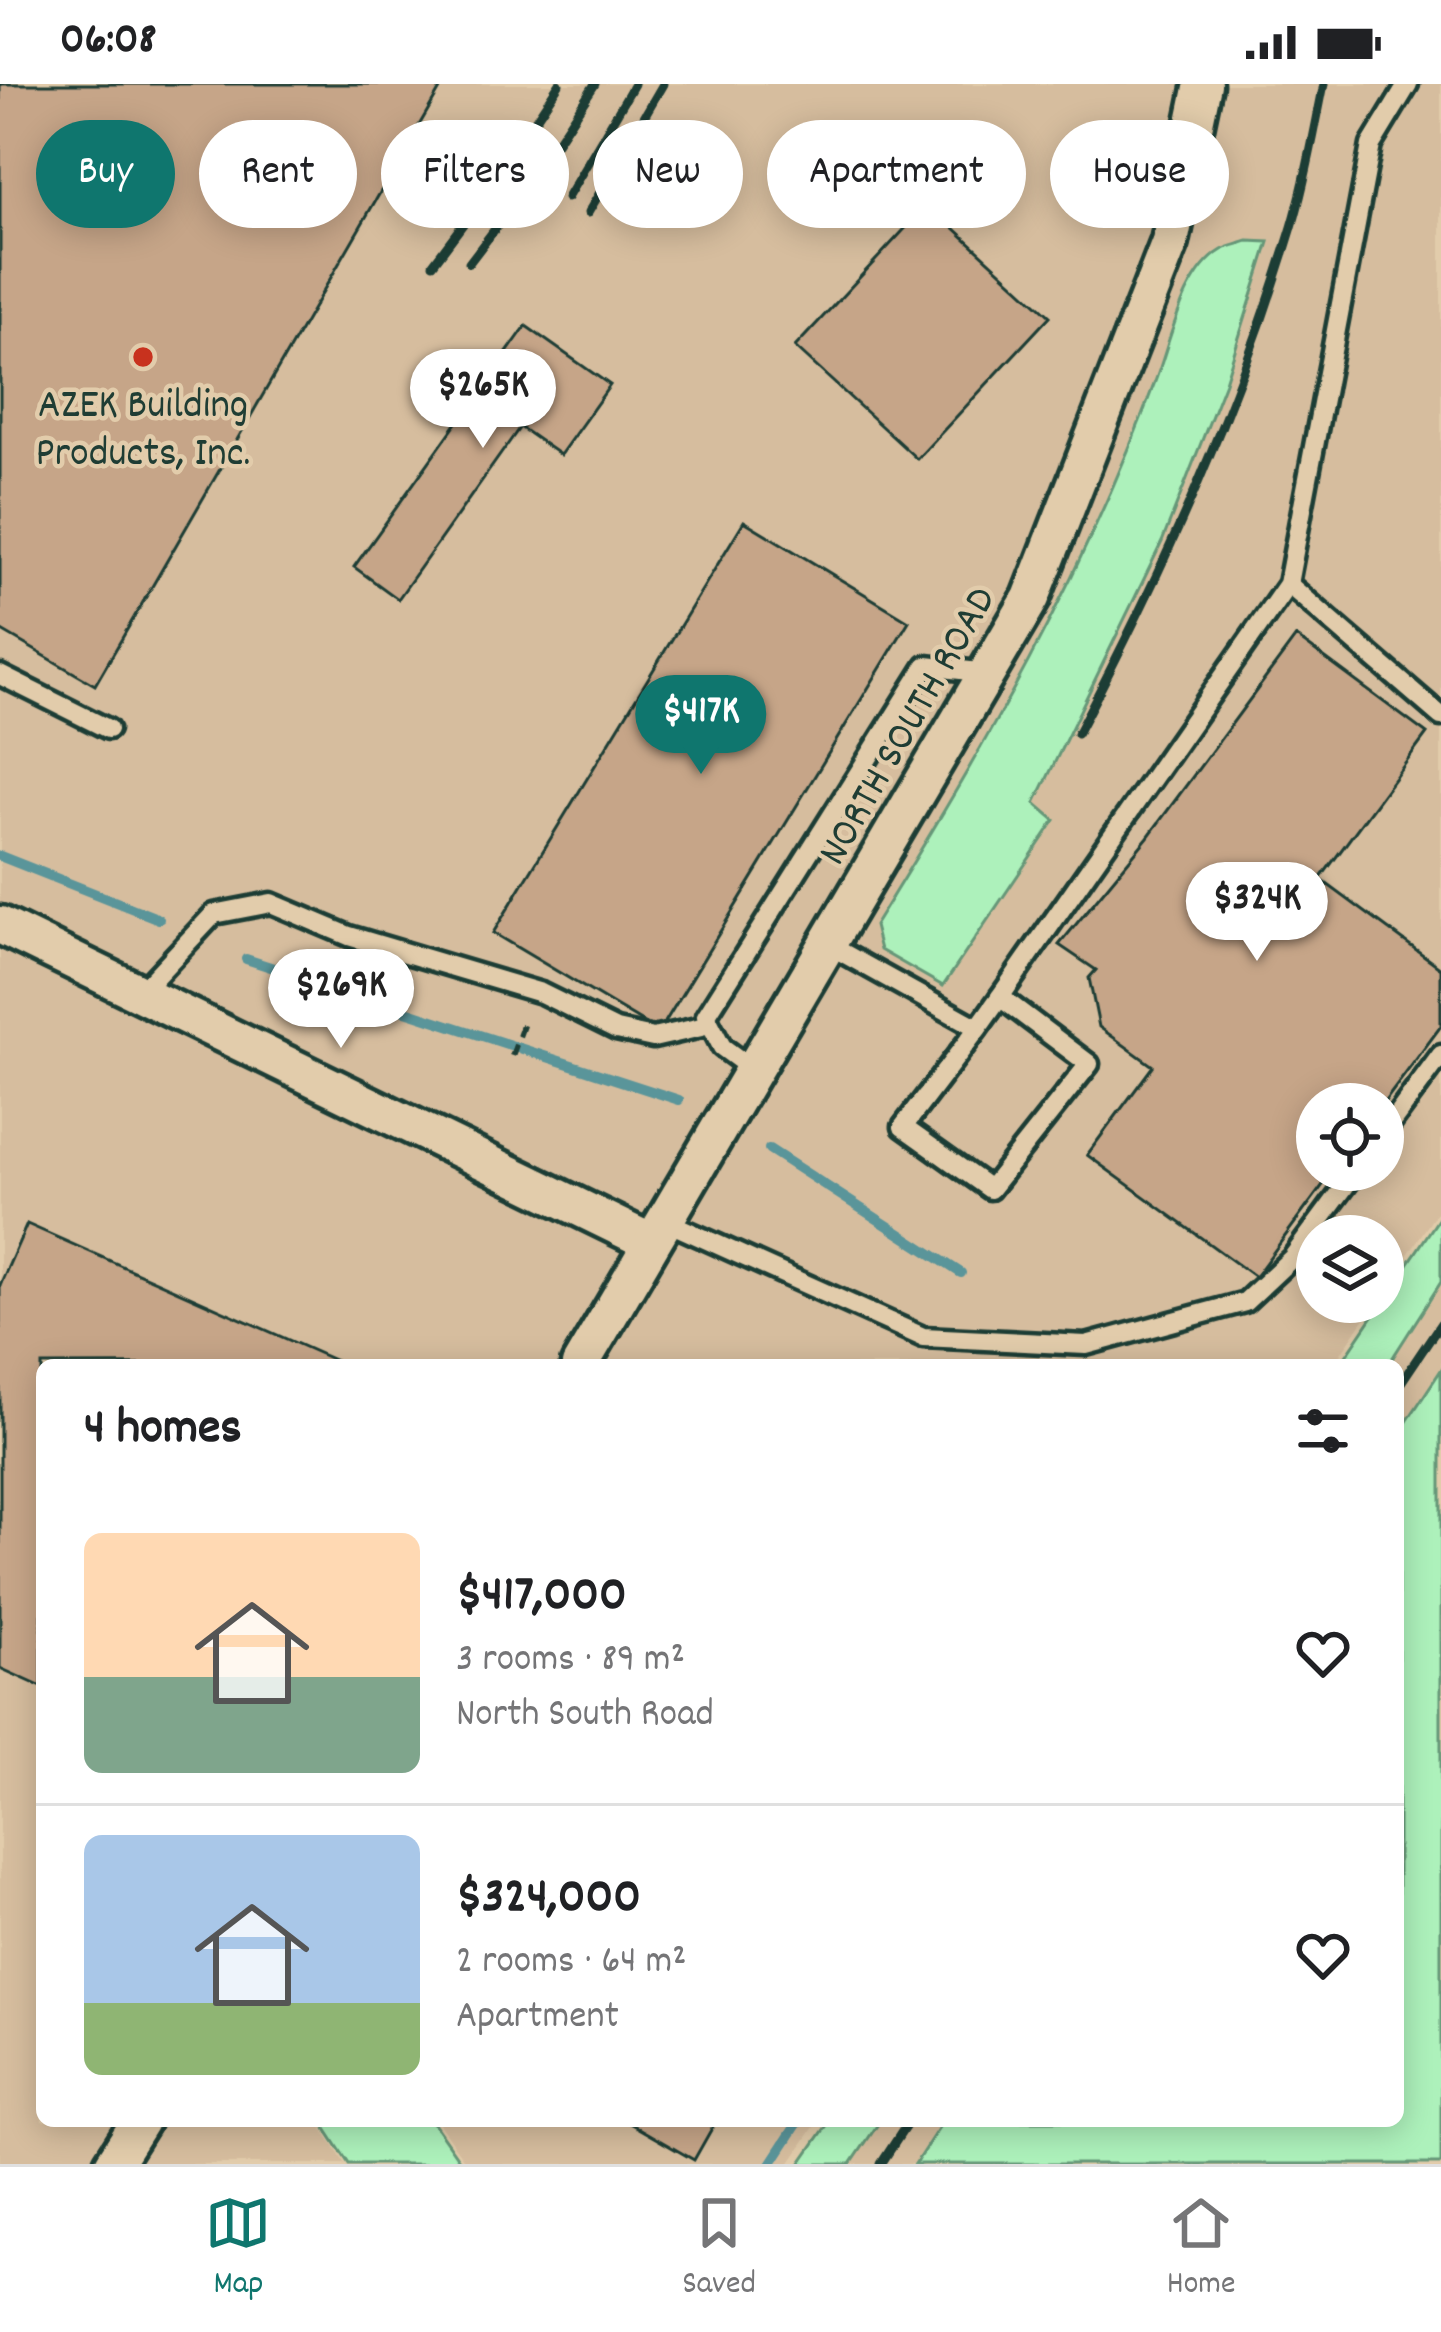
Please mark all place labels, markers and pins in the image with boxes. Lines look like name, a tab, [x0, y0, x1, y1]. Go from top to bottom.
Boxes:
marker: AZEK Building Products, Inc.	[130, 344, 156, 370]
pin: $265K	[399, 349, 567, 451]
place label: AZEK Building Products, Inc.	[35, 378, 251, 486]
pin: $417K	[617, 675, 785, 777]
pin: $324K	[1173, 862, 1341, 964]
pin: $269K	[257, 949, 425, 1051]

